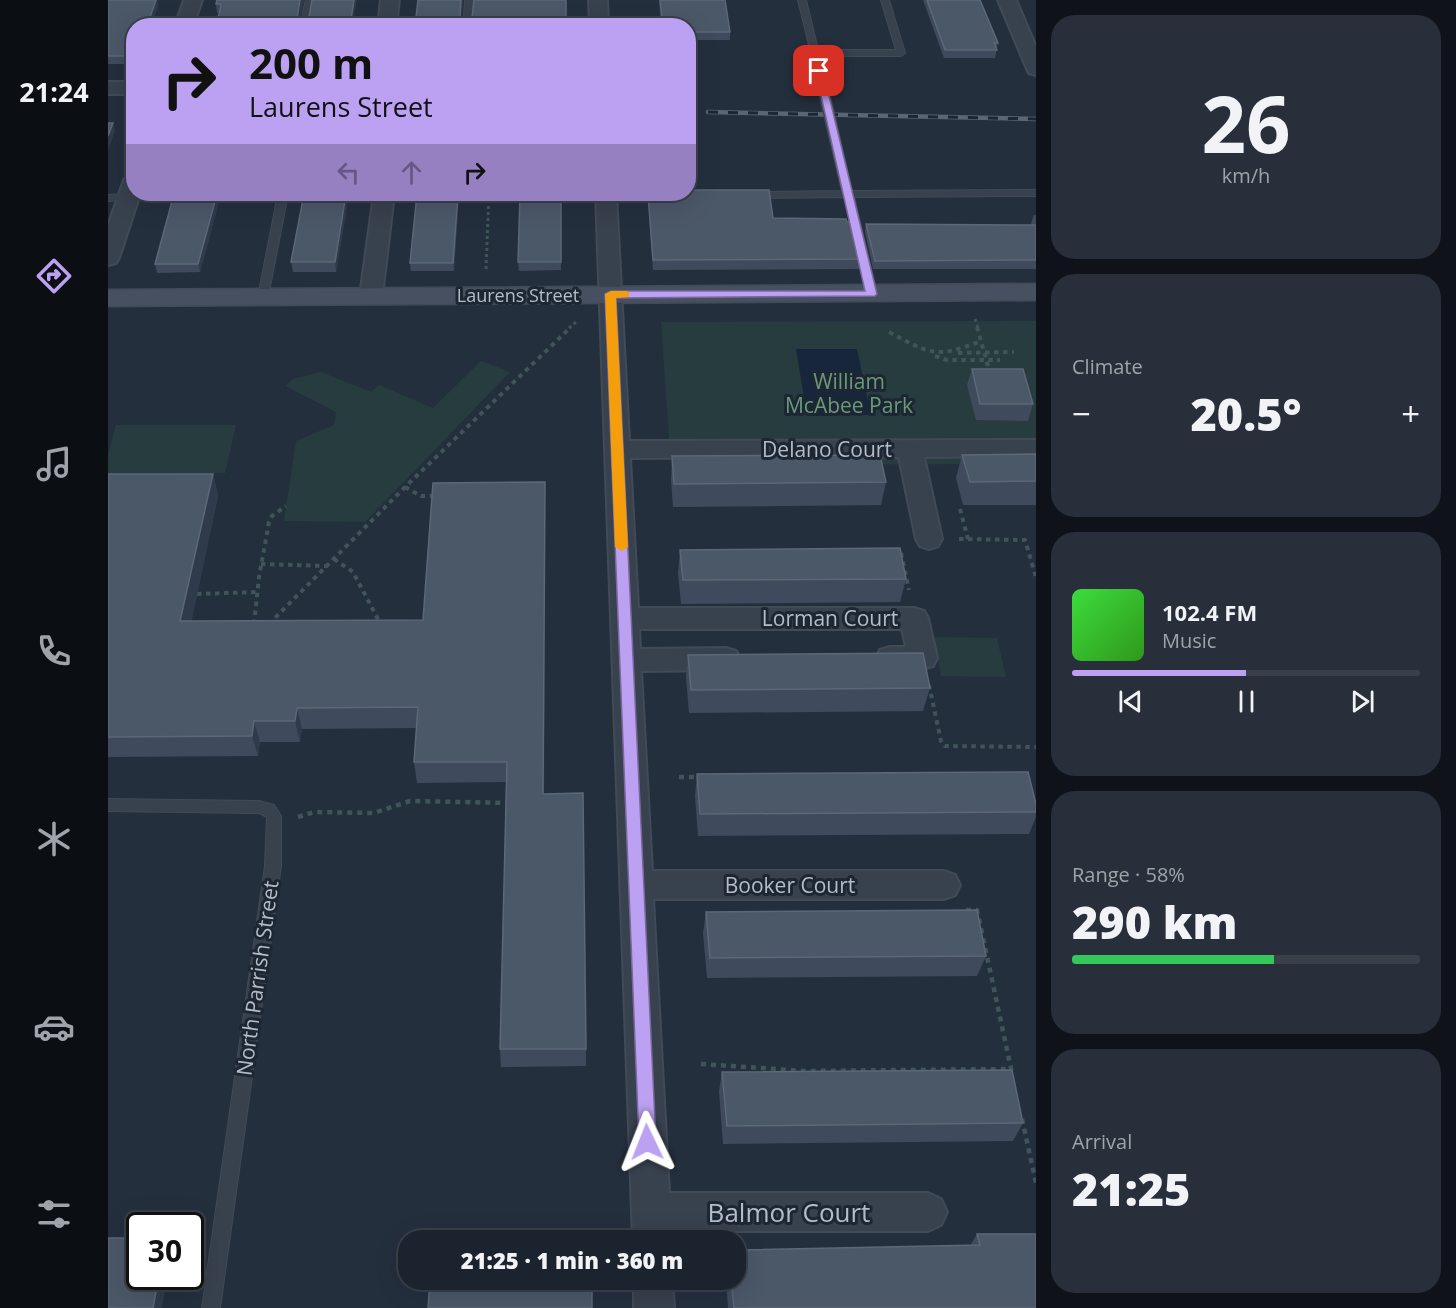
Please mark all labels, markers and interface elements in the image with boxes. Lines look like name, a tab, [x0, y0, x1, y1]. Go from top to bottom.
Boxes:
text: 200 m	[249, 34, 373, 91]
icon: right	[150, 42, 228, 120]
pin	[793, 45, 844, 96]
icon: arrive	[802, 54, 835, 87]
text: 26	[1201, 70, 1291, 176]
text: 21:24	[19, 73, 89, 110]
text: Laurens Street	[249, 88, 433, 125]
icon: left	[332, 156, 365, 189]
icon: ahead	[395, 156, 428, 189]
icon: right	[458, 156, 491, 189]
text: km/h	[1222, 162, 1270, 189]
icon: directions	[33, 255, 75, 297]
street label: Laurens Street	[457, 283, 579, 307]
text: Climate	[1072, 353, 1143, 380]
park label: William McAbee Park	[785, 367, 913, 419]
text: 20.5°	[1190, 383, 1302, 444]
text: −	[1072, 391, 1091, 436]
text: +	[1401, 391, 1420, 436]
street label: Delano Court	[762, 435, 892, 463]
icon: music	[33, 443, 75, 485]
text: 102.4 FM	[1162, 597, 1257, 627]
street label: Lorman Court	[762, 604, 898, 632]
text: Music	[1162, 627, 1216, 654]
icon: phone	[33, 630, 75, 672]
icon: previous	[1114, 685, 1147, 718]
icon: pause	[1230, 685, 1263, 718]
icon: next	[1346, 685, 1379, 718]
icon: climate	[33, 818, 75, 860]
text: Range · 58%	[1072, 861, 1185, 888]
street label: Booker Court	[725, 871, 855, 899]
street label: North Parrish Street	[229, 879, 285, 1077]
text: 290 km	[1072, 891, 1237, 952]
icon: car	[33, 1006, 75, 1048]
position arrow	[615, 1110, 679, 1174]
text: Arrival	[1072, 1128, 1132, 1155]
text: 21:25	[1072, 1158, 1190, 1219]
icon: filters	[33, 1193, 75, 1235]
street label: Balmor Court	[708, 1194, 870, 1230]
speed limit sign: 30	[126, 1212, 204, 1290]
text: 21:25 · 1 min · 360 m	[461, 1245, 683, 1275]

